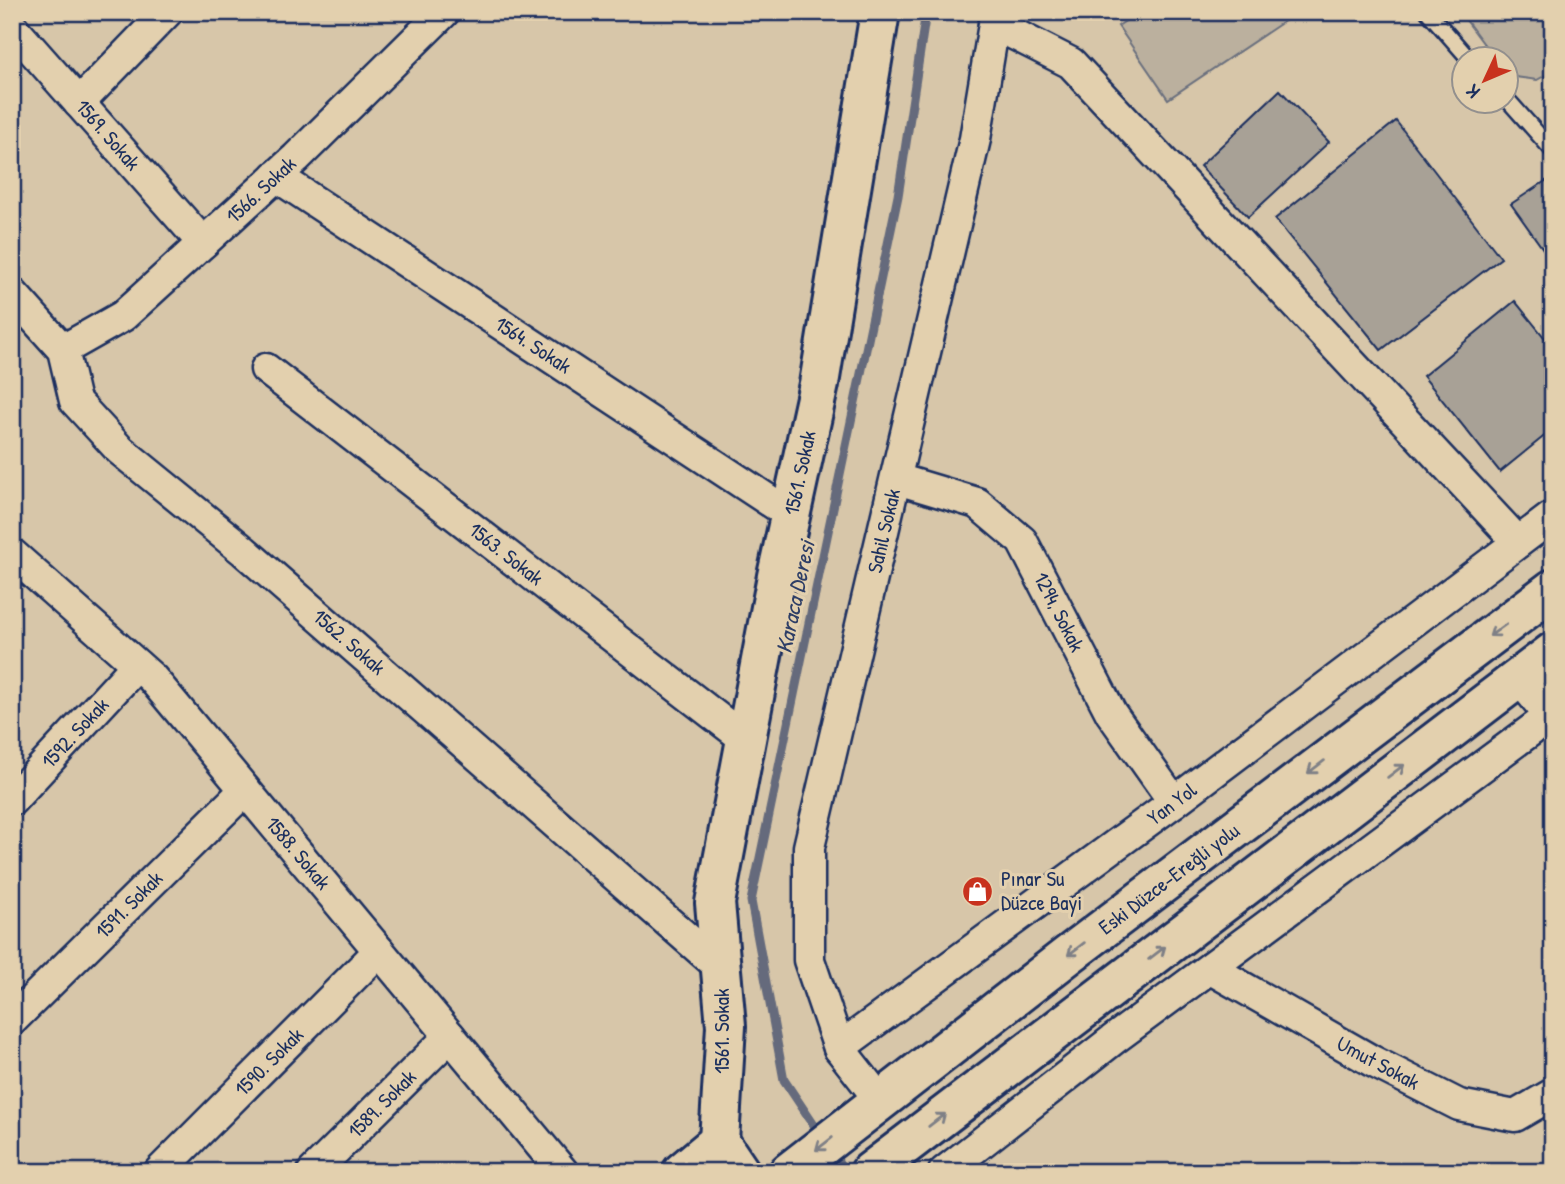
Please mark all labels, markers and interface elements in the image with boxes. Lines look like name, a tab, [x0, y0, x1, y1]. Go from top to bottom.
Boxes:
north arrow	[1450, 46, 1520, 116]
text: K	[1460, 79, 1486, 104]
street label: 1569. Sokak	[69, 93, 148, 177]
street label: 1566. Sokak	[219, 149, 302, 230]
street label: 1564. Sokak	[489, 309, 577, 380]
street label: 1561. Sokak	[776, 428, 823, 518]
street label: Sahil Sokak	[860, 486, 907, 576]
street label: 1563. Sokak	[463, 515, 550, 592]
water label: Karaca Deresi	[767, 536, 822, 656]
street label: 1294, Sokak	[1027, 567, 1092, 657]
street label: 1562. Sokak	[307, 602, 392, 682]
one-way arrow	[1489, 623, 1508, 637]
street label: 1592. Sokak	[34, 691, 115, 774]
one-way arrow	[1308, 760, 1326, 775]
one-way arrow	[1386, 763, 1405, 778]
street label: Yan Yol	[1141, 775, 1203, 832]
street label: 1588. Sokak	[259, 810, 338, 896]
street label: Eski Düzce-Ereğli yolu	[1092, 816, 1246, 941]
street label: 1591. Sokak	[88, 864, 169, 945]
place label: Pınar Su Düzce Bayi	[1001, 864, 1082, 917]
shop icon: Pınar Su Düzce Bayi	[961, 874, 995, 908]
one-way arrow	[1068, 941, 1086, 956]
one-way arrow	[1147, 946, 1166, 961]
street label: 1561. Sokak	[707, 988, 736, 1074]
street label: 1590. Sokak	[228, 1021, 310, 1103]
street label: Umut Sokak	[1332, 1029, 1425, 1097]
street label: 1589. Sokak	[341, 1063, 423, 1144]
one-way arrow	[927, 1113, 945, 1128]
one-way arrow	[815, 1136, 834, 1151]

